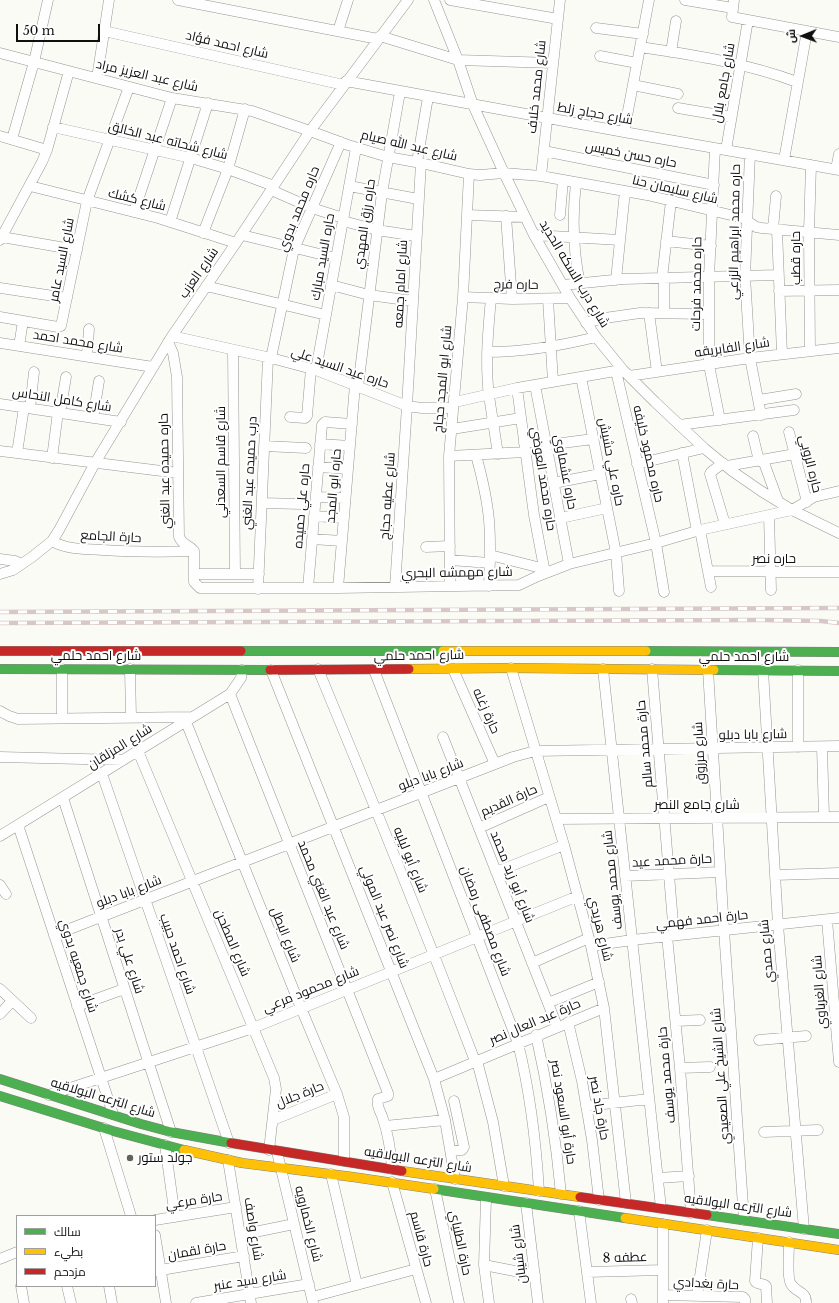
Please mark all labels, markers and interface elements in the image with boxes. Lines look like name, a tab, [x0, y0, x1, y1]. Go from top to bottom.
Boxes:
scale bar	[18, 16, 102, 42]
north arrow	[783, 16, 823, 56]
text: 50 m	[23, 23, 55, 38]
street label: شارع احمد فؤاد	[184, 28, 270, 62]
text: ش	[784, 29, 798, 43]
street label: شارع محمد خلاف	[524, 39, 550, 135]
street label: شارع جامع بلال	[709, 42, 739, 124]
street label: شارع عبد العزيز مراد	[94, 57, 200, 95]
street label: شارع حجاج زلط	[556, 100, 634, 128]
street label: شارع شحاته عبد الخالق	[107, 119, 229, 163]
street label: شارع عبد الله صيام	[359, 127, 459, 165]
street label: حاره حسن خميس	[584, 138, 678, 172]
street label: حاره محمد بدوي	[275, 164, 323, 254]
street label: حاره محمد ابراهيم الزرعي	[726, 164, 744, 300]
street label: شارع سليمان حنا	[631, 173, 719, 207]
street label: حاره رزق المهدي	[351, 178, 379, 270]
street label: شارع كشك	[107, 185, 167, 215]
street label: حاره السيد مبارك	[308, 212, 338, 302]
street label: شارع السيد عامر	[46, 217, 78, 303]
street label: شارع درب السكه الحديد	[536, 217, 612, 331]
street label: حاره قطب	[788, 231, 804, 285]
street label: حاره محمد فرحات	[688, 237, 706, 331]
street label: شارع امام جمعه	[391, 240, 411, 328]
street label: شارع العزب	[176, 245, 222, 301]
street label: حاره فرج	[493, 277, 539, 293]
street label: شارع ابو المجد حجاج	[431, 325, 455, 433]
street label: شارع محمد احمد	[32, 327, 124, 357]
street label: شارع الفابريقه	[693, 335, 771, 361]
street label: حاره عيد السيد علي	[289, 344, 391, 392]
street label: شارع كامل النحاس	[11, 384, 113, 416]
street label: حاره محمود خليفه	[629, 404, 667, 504]
street label: شارع قاسم السعدني	[213, 406, 229, 518]
street label: حاره حميده عبد الغني	[156, 413, 174, 529]
street label: درب حميده عبد الغني	[239, 416, 261, 530]
street label: حاره علي حشيش	[595, 417, 627, 507]
street label: حاره محمد العوضي	[527, 426, 559, 532]
street label: حاره عشماوي	[550, 433, 580, 511]
street label: حاره الروبي	[795, 434, 825, 494]
street label: حاره ابو المجد	[323, 448, 345, 524]
street label: شارع عطيه حجاج	[377, 452, 399, 540]
street label: حاره علي حميده	[291, 463, 313, 549]
street label: حارة الجامع	[80, 528, 142, 546]
street label: حاره نصر	[752, 551, 796, 567]
street label: شارع مهمشه البحري	[401, 564, 513, 582]
street label: شارع احمد حلمي	[374, 647, 464, 665]
street label: شارع احمد حلمي	[51, 648, 141, 664]
street label: شارع احمد حلمي	[699, 649, 789, 665]
street label: حارة زغله	[469, 686, 503, 736]
street label: حارة محمد سالم	[633, 699, 657, 789]
street label: شارع المزلقان	[85, 721, 155, 773]
street label: شارع مرزوق	[691, 721, 709, 785]
street label: شارع بابا دبلو	[719, 727, 787, 743]
street label: شارع بابا دبلو	[396, 755, 466, 795]
street label: حارة القديم	[478, 782, 540, 820]
street label: شارع جامع النصر	[654, 797, 740, 813]
street label: شارع أبو ليليه	[390, 825, 430, 895]
street label: شارع أبو زيد محمد	[486, 829, 538, 925]
street label: شارع محمد يوسف	[600, 829, 626, 931]
street label: شارع عبد الغني محمد	[294, 838, 352, 952]
street label: حارة محمد عيد	[632, 851, 712, 871]
street label: شارع نصر عبد المولي	[356, 863, 412, 971]
street label: شارع مصطفى رمضان	[457, 864, 513, 978]
street label: شارع بابا دبلو	[94, 872, 164, 912]
street label: شارع هريدي	[584, 895, 616, 963]
street label: شارع البطل	[267, 905, 303, 965]
street label: شارع المطحن	[211, 907, 253, 979]
street label: حارة احمد فهمي	[655, 907, 749, 933]
street label: شارع احمد حبيب	[156, 911, 198, 997]
street label: شارع جمعيه بدوي	[56, 917, 100, 1015]
street label: شارع حمدي	[756, 919, 778, 983]
street label: شارع علي بدر	[111, 926, 147, 996]
street label: شارع الغرباوي	[810, 954, 830, 1030]
street label: شارع محمود مرعي	[260, 964, 362, 1016]
street label: حارة عبد العال نصر	[487, 996, 583, 1048]
street label: شارع الشيخ علي الصعيدي	[708, 1007, 734, 1145]
street label: حارة محمد يوسف	[655, 1026, 679, 1124]
street label: حارة أبو السعود نصر	[547, 1058, 579, 1166]
street label: شارع الترعه البولاقيه	[49, 1075, 157, 1121]
street label: حارة جاد نصر	[586, 1075, 612, 1141]
street label: حارة جلال	[274, 1078, 326, 1112]
street label: شارع الترعه البولاقيه	[363, 1144, 473, 1176]
place label: جولد ستور	[138, 1150, 192, 1166]
marker: جولد ستور	[125, 1153, 135, 1163]
street label: شارع الخمارويه	[291, 1184, 325, 1264]
street label: حارة مرعي	[165, 1189, 223, 1213]
street label: شارع الترعه البولاقيه	[683, 1191, 793, 1221]
street label: شارع واصف	[240, 1196, 266, 1262]
street label: حارة الطلياي	[446, 1209, 474, 1277]
street label: حارة قاسم	[406, 1210, 436, 1268]
legend	[16, 1215, 156, 1287]
street label: شارع شيبان	[508, 1223, 530, 1285]
text: سالك	[54, 1224, 81, 1239]
street label: حارة لقمان	[167, 1238, 227, 1264]
text: بطيء	[54, 1244, 83, 1259]
street label: عطفه 8	[602, 1249, 648, 1267]
text: مزدحم	[54, 1264, 86, 1279]
street label: شارع سيد عنبر	[213, 1268, 287, 1294]
street label: حارة بغدادي	[673, 1274, 739, 1294]

